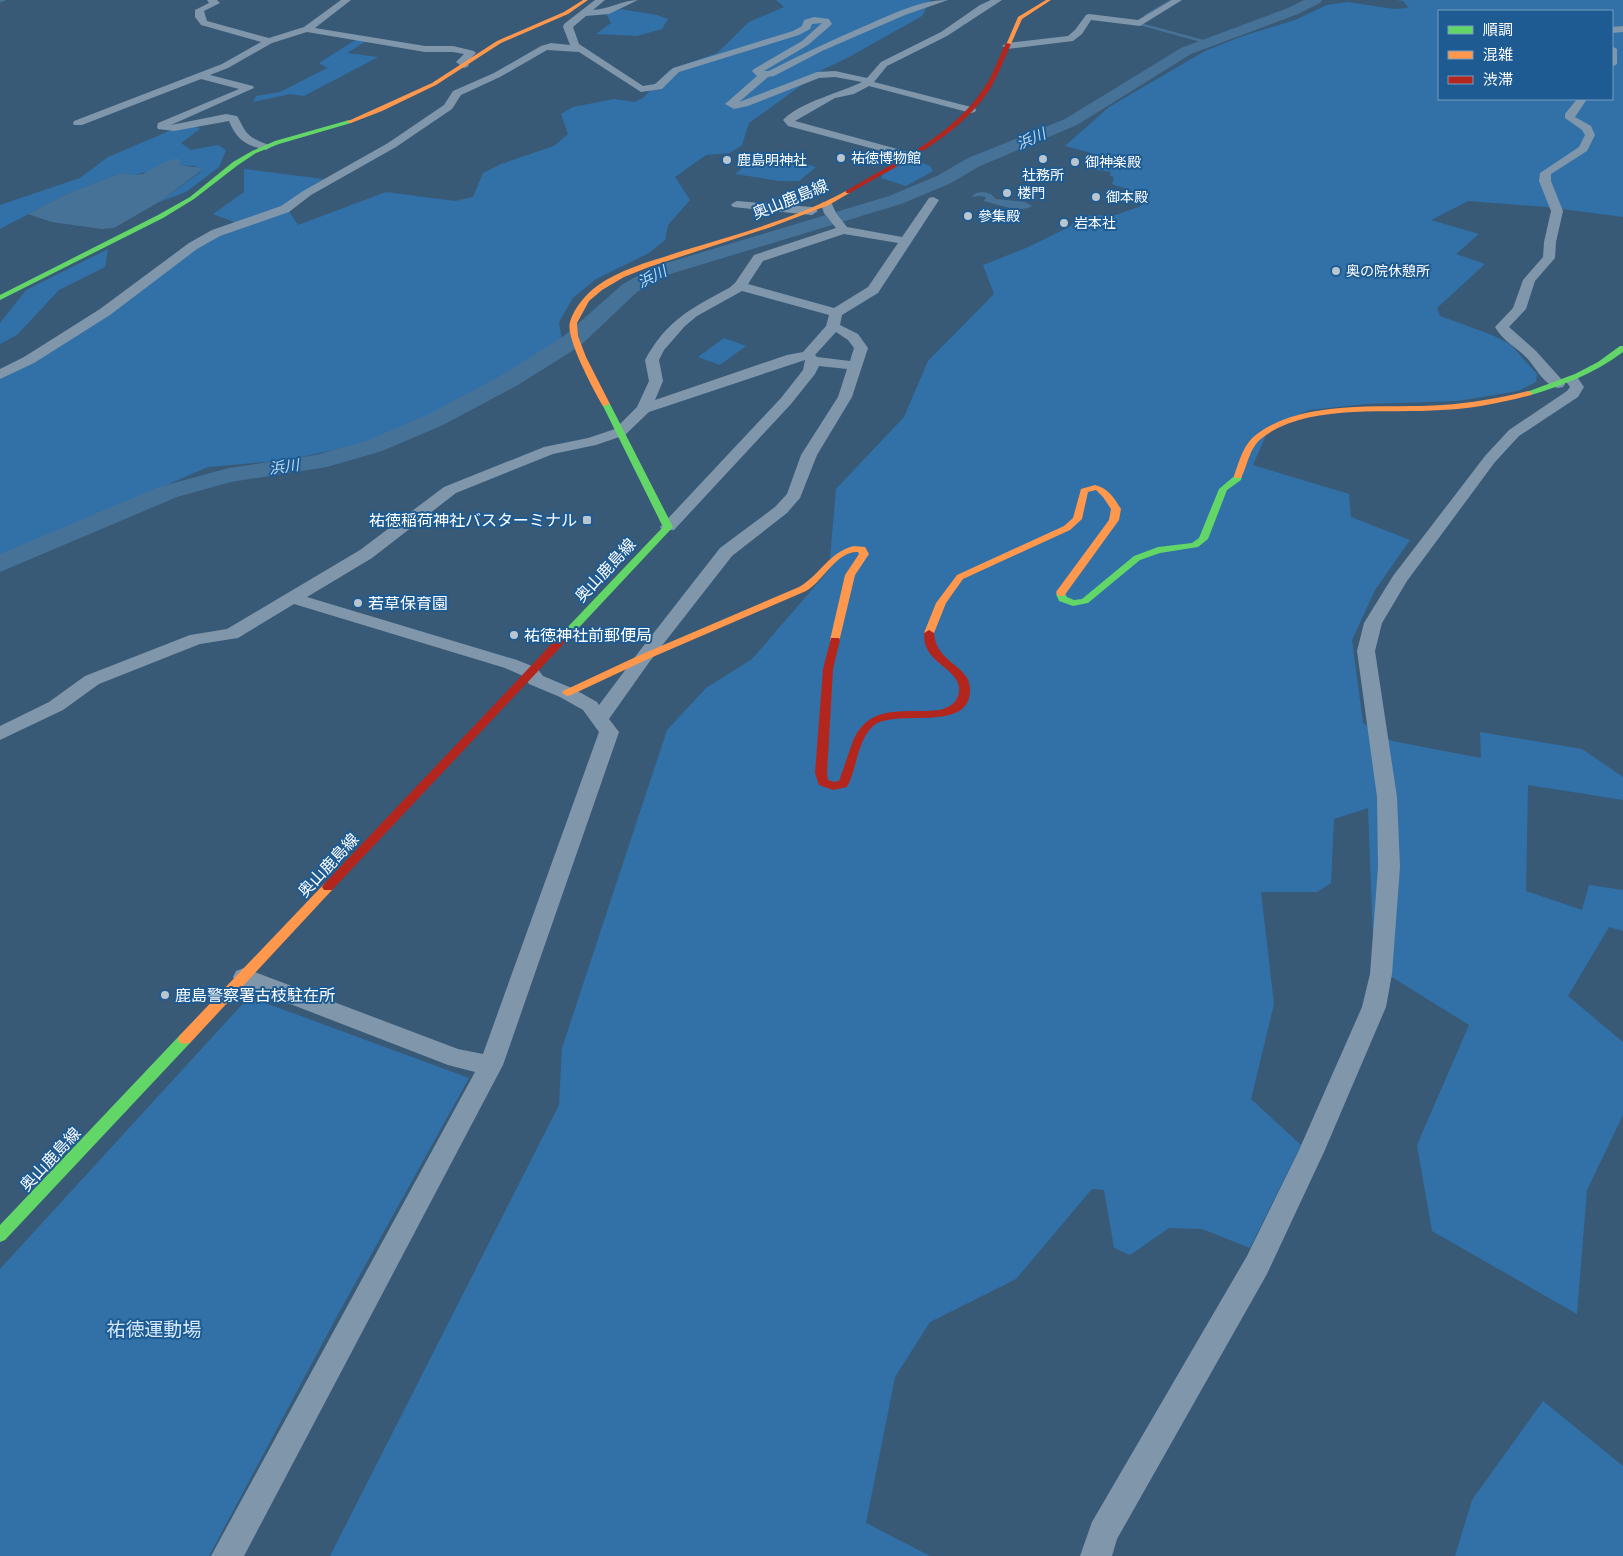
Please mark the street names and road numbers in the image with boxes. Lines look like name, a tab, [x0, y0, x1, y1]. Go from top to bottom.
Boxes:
street label: 奥山鹿島線	[749, 175, 832, 225]
street label: 奥山鹿島線	[570, 534, 641, 607]
street label: 奥山鹿島線	[293, 829, 364, 902]
street label: 奥山鹿島線	[15, 1123, 86, 1196]

